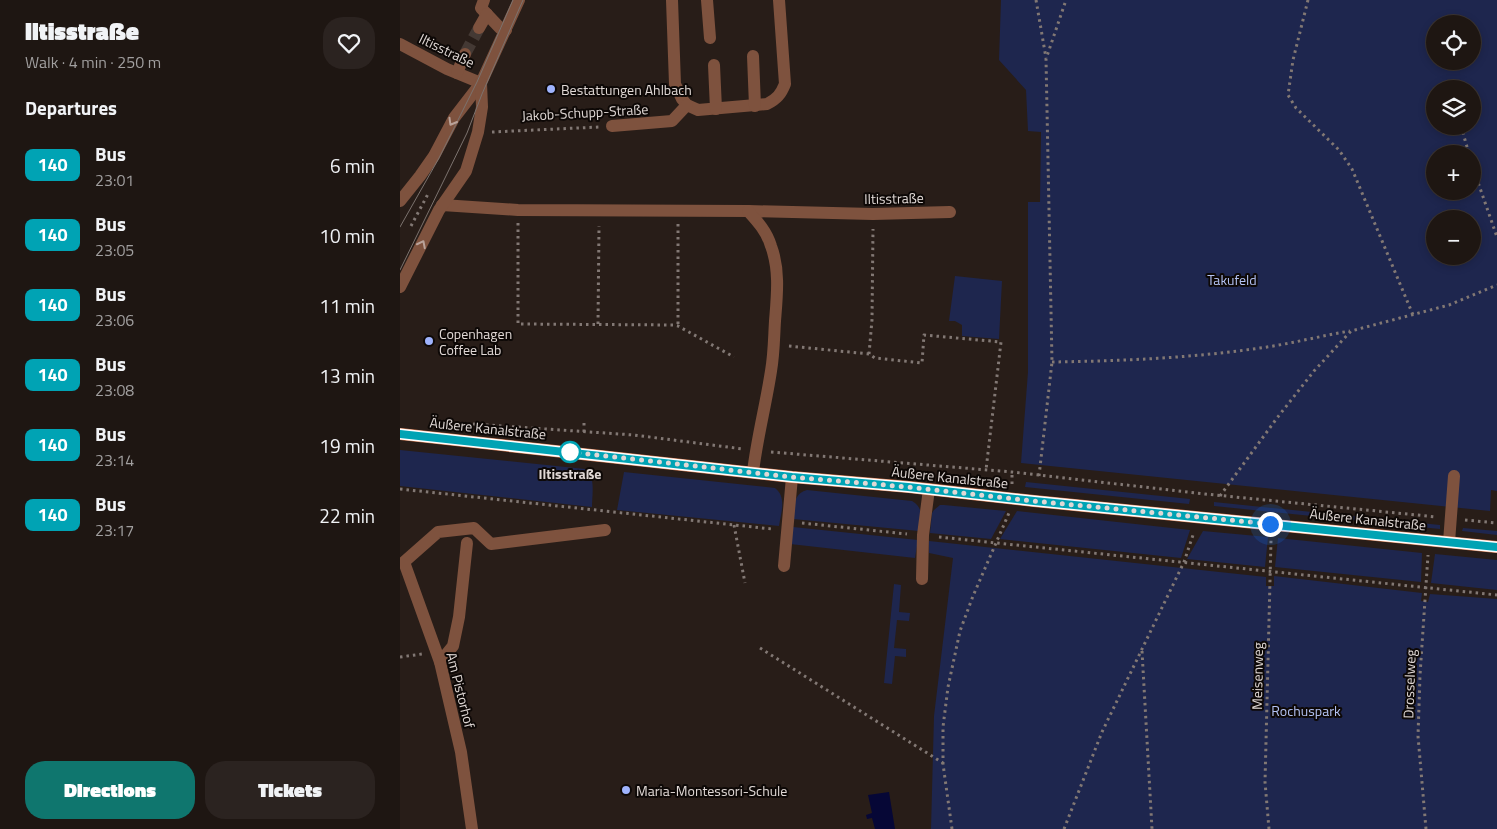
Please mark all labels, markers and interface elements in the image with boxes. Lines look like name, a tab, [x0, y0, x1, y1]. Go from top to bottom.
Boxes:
text: Iltisstraße	[25, 13, 139, 49]
map controls	[1426, 15, 1481, 265]
button: locate	[1426, 15, 1481, 70]
button: heart	[323, 17, 375, 69]
street label: Iltisstraße	[416, 28, 478, 72]
text: Walk · 4 min · 250 m	[25, 50, 161, 74]
place label: Bestattungen Ahlbach	[561, 79, 692, 100]
button: layers	[1426, 80, 1481, 135]
marker: Bestattungen Ahlbach	[545, 83, 557, 95]
text: Departures	[25, 93, 117, 122]
street label: Jakob-Schupp-Straße	[521, 98, 649, 126]
one-way arrow	[449, 117, 459, 126]
text: Bus	[95, 139, 126, 168]
button: +	[1426, 145, 1481, 200]
text: 140	[37, 151, 68, 178]
text: 6 min	[330, 151, 375, 180]
text: 23:01	[95, 168, 134, 192]
street label: Iltisstraße	[864, 187, 924, 209]
text: Bus	[95, 209, 126, 238]
button: −	[1426, 210, 1481, 265]
text: 140	[37, 221, 68, 248]
text: 10 min	[319, 221, 375, 250]
text: 23:05	[95, 238, 134, 262]
one-way arrow	[416, 240, 426, 249]
park label: Takufeld	[1207, 269, 1257, 290]
text: Bus	[95, 279, 126, 308]
text: 140	[37, 291, 68, 318]
text: 11 min	[319, 291, 375, 320]
text: 23:06	[95, 308, 134, 332]
place label: Copenhagen Coffee Lab	[439, 323, 512, 360]
marker: Copenhagen Coffee Lab	[423, 335, 435, 347]
text: Bus	[95, 349, 126, 378]
text: 140	[37, 361, 68, 388]
text: 13 min	[319, 361, 375, 390]
text: 23:08	[95, 378, 134, 402]
street label: Äußere Kanalstraße	[429, 411, 547, 445]
text: Bus	[95, 419, 126, 448]
text: 140	[37, 431, 68, 458]
text: 19 min	[319, 431, 375, 460]
marker: Iltisstraße	[559, 441, 581, 463]
text: 23:14	[95, 448, 134, 472]
street label: Äußere Kanalstraße	[891, 460, 1009, 494]
place label: Iltisstraße	[539, 463, 601, 484]
text: Bus	[95, 489, 126, 518]
text: 140	[37, 501, 68, 528]
text: 22 min	[319, 501, 375, 530]
street label: Äußere Kanalstraße	[1309, 502, 1427, 536]
your location	[1258, 512, 1283, 537]
text: 23:17	[95, 518, 134, 542]
street label: Meisenweg	[1246, 642, 1268, 710]
street label: Drosselweg	[1397, 649, 1421, 719]
street label: Am Pistorhof	[441, 650, 481, 731]
park label: Rochuspark	[1271, 700, 1341, 721]
button: Directions	[25, 761, 195, 819]
button: Tickets	[205, 761, 375, 819]
place label: Maria-Montessori-Schule	[636, 780, 787, 801]
marker: Maria-Montessori-Schule	[620, 784, 632, 796]

